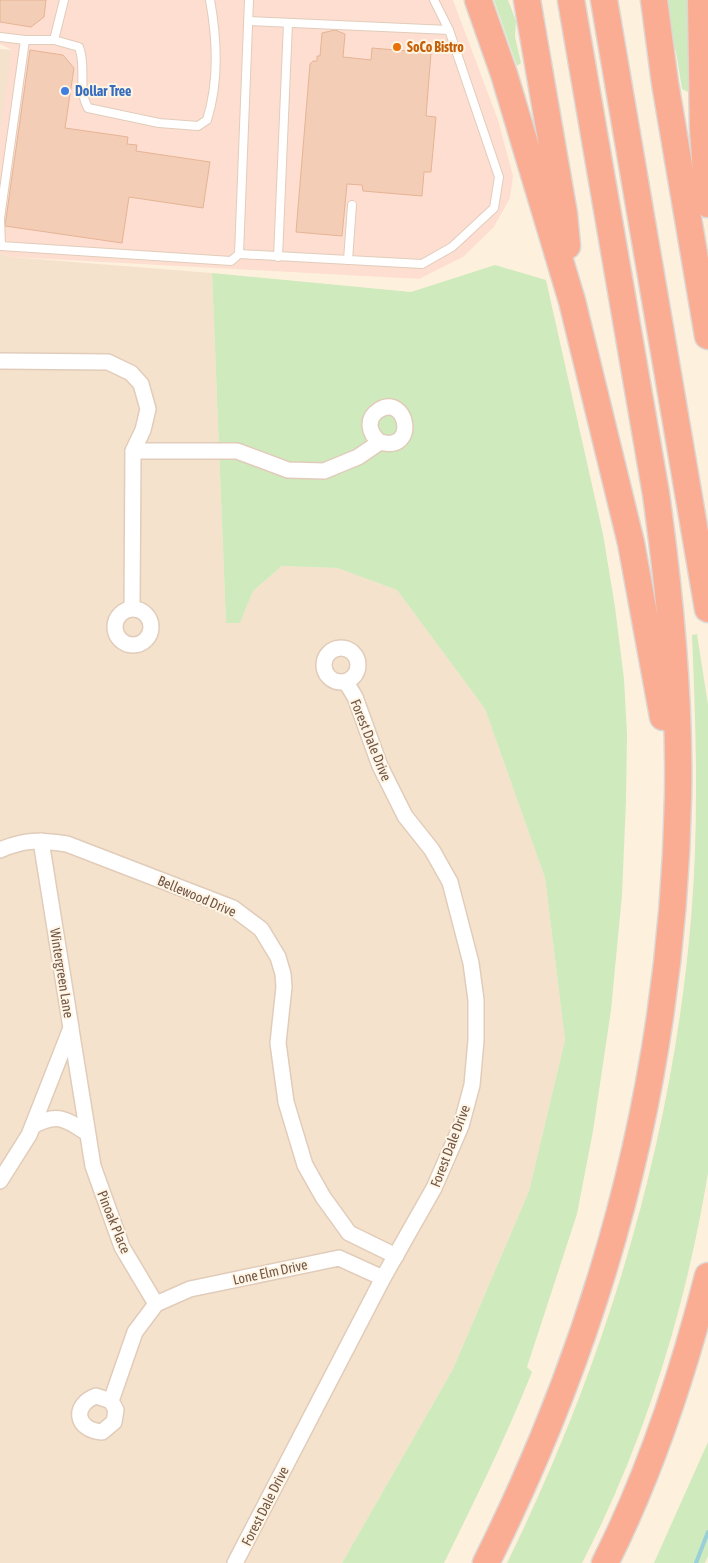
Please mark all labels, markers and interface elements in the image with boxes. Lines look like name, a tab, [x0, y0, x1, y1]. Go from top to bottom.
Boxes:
place label: SoCo Bistro	[407, 39, 464, 55]
marker: SoCo Bistro	[391, 41, 403, 53]
place label: Dollar Tree	[75, 83, 131, 99]
marker: Dollar Tree	[59, 85, 71, 97]
street label: Forest Dale Drive	[347, 697, 395, 783]
street label: Bellewood Drive	[155, 872, 239, 920]
street label: Wintergreen Lane	[47, 927, 77, 1019]
street label: Forest Dale Drive	[427, 1103, 473, 1189]
street label: Pinoak Place	[94, 1188, 134, 1256]
street label: Lone Elm Drive	[231, 1256, 309, 1288]
street label: Forest Dale Drive	[238, 1464, 292, 1548]

